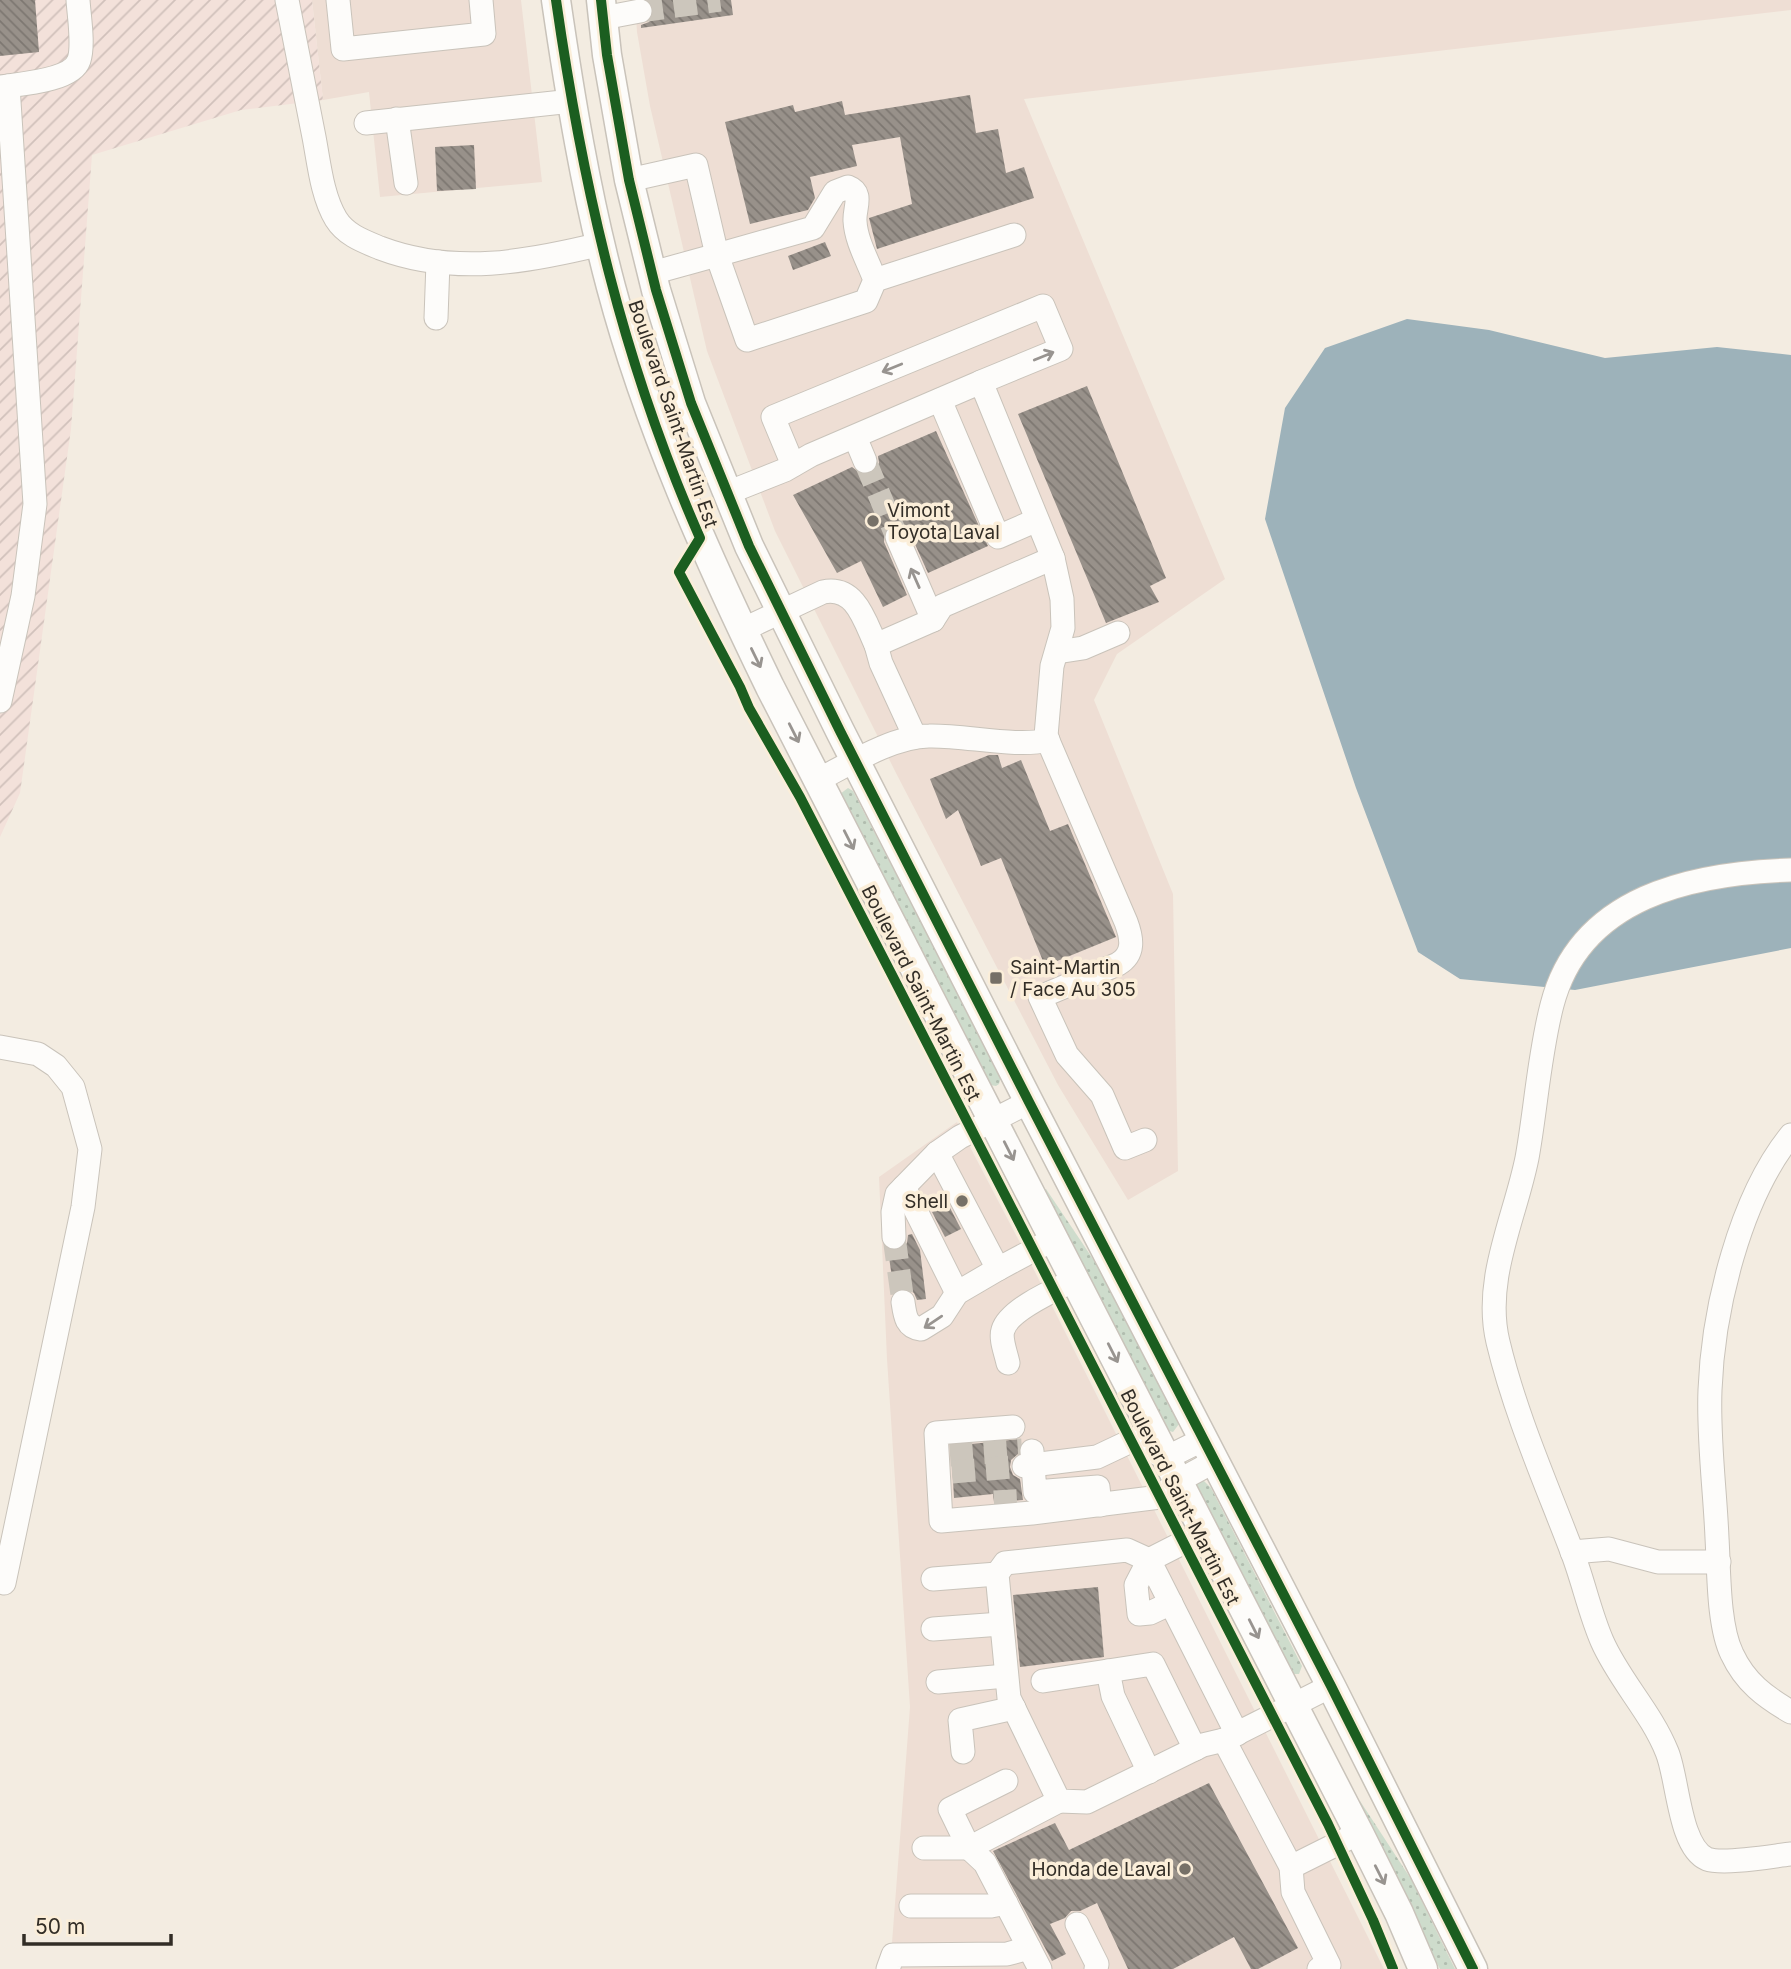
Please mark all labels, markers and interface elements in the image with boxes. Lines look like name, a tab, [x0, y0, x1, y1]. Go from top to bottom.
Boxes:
street label: Boulevard Saint-Martin Est	[623, 297, 723, 531]
one-way arrow	[1032, 348, 1054, 361]
one-way arrow	[882, 362, 904, 375]
place label: Vimont Toyota Laval	[887, 499, 1000, 544]
marker: Vimont Toyota Laval	[865, 513, 881, 529]
one-way arrow	[908, 568, 921, 589]
one-way arrow	[750, 647, 763, 668]
one-way arrow	[788, 722, 801, 743]
one-way arrow	[843, 829, 857, 850]
street label: Boulevard Saint-Martin Est	[856, 881, 986, 1105]
place label: Saint-Martin / Face Au 305	[1010, 956, 1136, 1001]
marker: Saint-Martin / Face Au 305	[988, 970, 1004, 986]
one-way arrow	[1003, 1140, 1017, 1161]
place label: Shell	[904, 1190, 948, 1213]
marker: Shell	[954, 1193, 970, 1209]
one-way arrow	[924, 1315, 943, 1329]
one-way arrow	[1106, 1342, 1120, 1363]
street label: Boulevard Saint-Martin Est	[1115, 1385, 1245, 1609]
one-way arrow	[1248, 1618, 1262, 1638]
place label: Honda de Laval	[1032, 1858, 1171, 1881]
marker: Honda de Laval	[1177, 1861, 1193, 1877]
one-way arrow	[1373, 1864, 1387, 1885]
scale bar	[24, 1902, 172, 1946]
text: 50 m	[35, 1914, 85, 1939]

